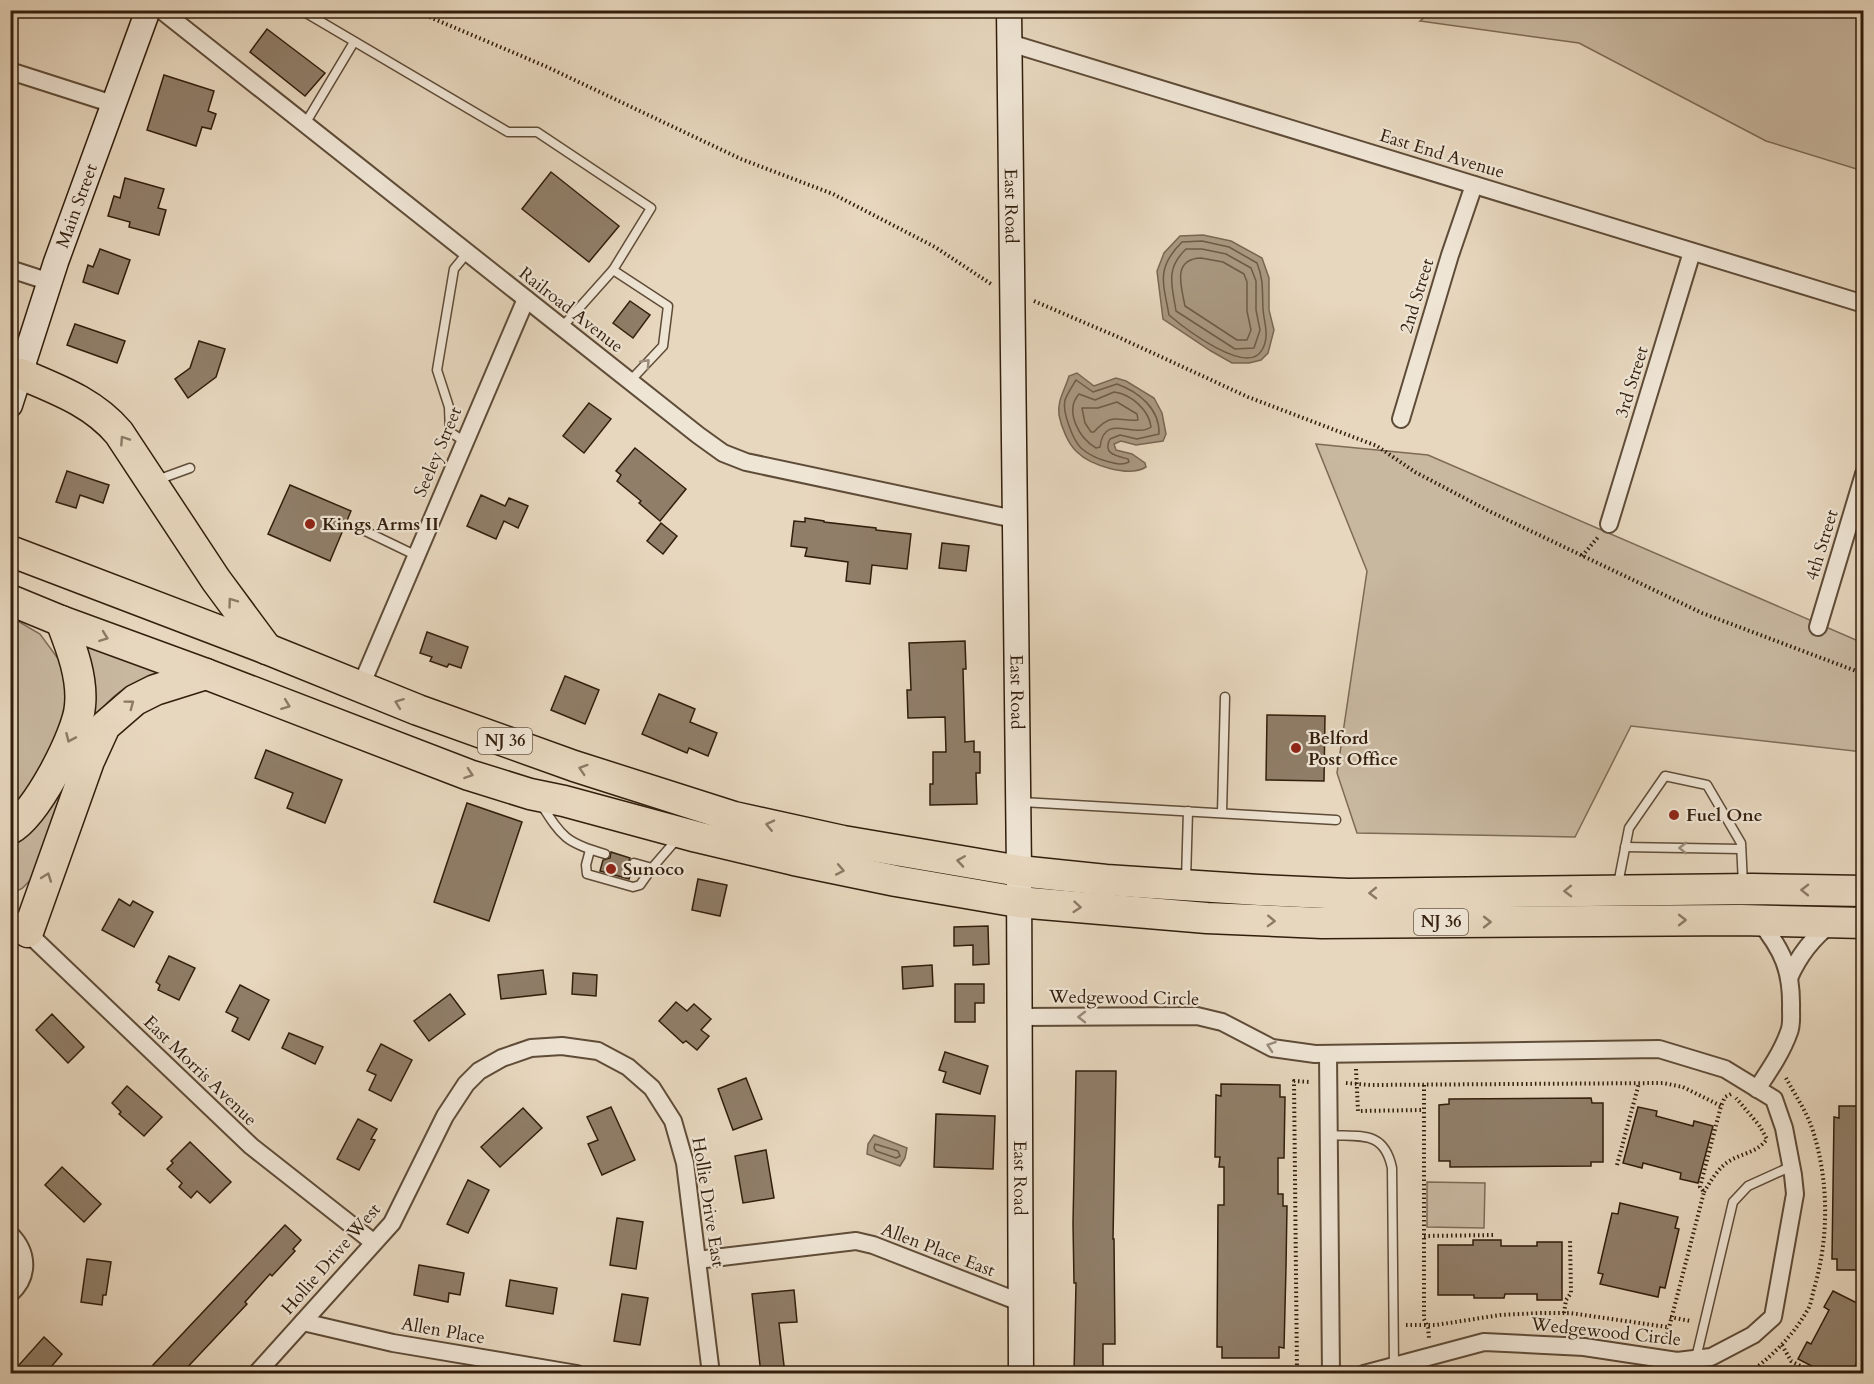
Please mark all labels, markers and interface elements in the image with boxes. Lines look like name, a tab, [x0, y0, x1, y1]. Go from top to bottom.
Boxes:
street label: East End Avenue	[1376, 123, 1508, 185]
street label: Main Street	[50, 160, 103, 252]
street label: East Road	[998, 168, 1024, 244]
street label: 2nd Street	[1394, 255, 1440, 337]
street label: Railroad Avenue	[513, 261, 629, 359]
street label: 3rd Street	[1609, 343, 1655, 421]
one-way arrow	[639, 360, 650, 371]
street label: Seeley Street	[408, 403, 468, 501]
one-way arrow	[120, 436, 131, 447]
street label: 4th Street	[1799, 506, 1845, 584]
place label: Kings Arms II	[322, 512, 439, 537]
marker: Kings Arms II	[303, 517, 317, 531]
one-way arrow	[229, 598, 240, 609]
one-way arrow	[98, 629, 109, 642]
street label: East Road	[1004, 654, 1030, 730]
one-way arrow	[281, 698, 291, 711]
one-way arrow	[394, 698, 405, 711]
one-way arrow	[123, 700, 134, 711]
place label: Belford Post Office	[1308, 726, 1398, 772]
road number: NJ 36	[478, 728, 532, 754]
one-way arrow	[65, 731, 77, 742]
marker: Belford Post Office	[1289, 741, 1303, 755]
one-way arrow	[578, 763, 589, 776]
one-way arrow	[463, 767, 474, 780]
place label: Fuel One	[1686, 803, 1763, 828]
marker: Fuel One	[1667, 808, 1681, 822]
one-way arrow	[765, 819, 775, 832]
one-way arrow	[1679, 842, 1688, 854]
one-way arrow	[956, 856, 966, 868]
place label: Sunoco	[623, 857, 684, 882]
marker: Sunoco	[604, 862, 618, 876]
one-way arrow	[835, 863, 845, 876]
one-way arrow	[40, 872, 53, 883]
one-way arrow	[1801, 884, 1810, 896]
one-way arrow	[1564, 885, 1573, 897]
one-way arrow	[1369, 887, 1378, 899]
one-way arrow	[1072, 900, 1081, 913]
road number: NJ 36	[1414, 909, 1468, 935]
one-way arrow	[1267, 914, 1276, 927]
one-way arrow	[1678, 914, 1687, 926]
one-way arrow	[1483, 916, 1492, 928]
street label: Wedgewood Circle	[1048, 984, 1199, 1012]
street label: East Morris Avenue	[138, 1010, 262, 1132]
one-way arrow	[1078, 1010, 1087, 1023]
one-way arrow	[1266, 1040, 1277, 1053]
street label: Hollie Drive East	[685, 1135, 731, 1269]
street label: East Road	[1008, 1140, 1033, 1216]
street label: Hollie Drive West	[276, 1198, 387, 1320]
street label: Allen Place East	[877, 1217, 999, 1283]
street label: Allen Place	[399, 1311, 487, 1351]
street label: Wedgewood Circle	[1529, 1312, 1682, 1352]

